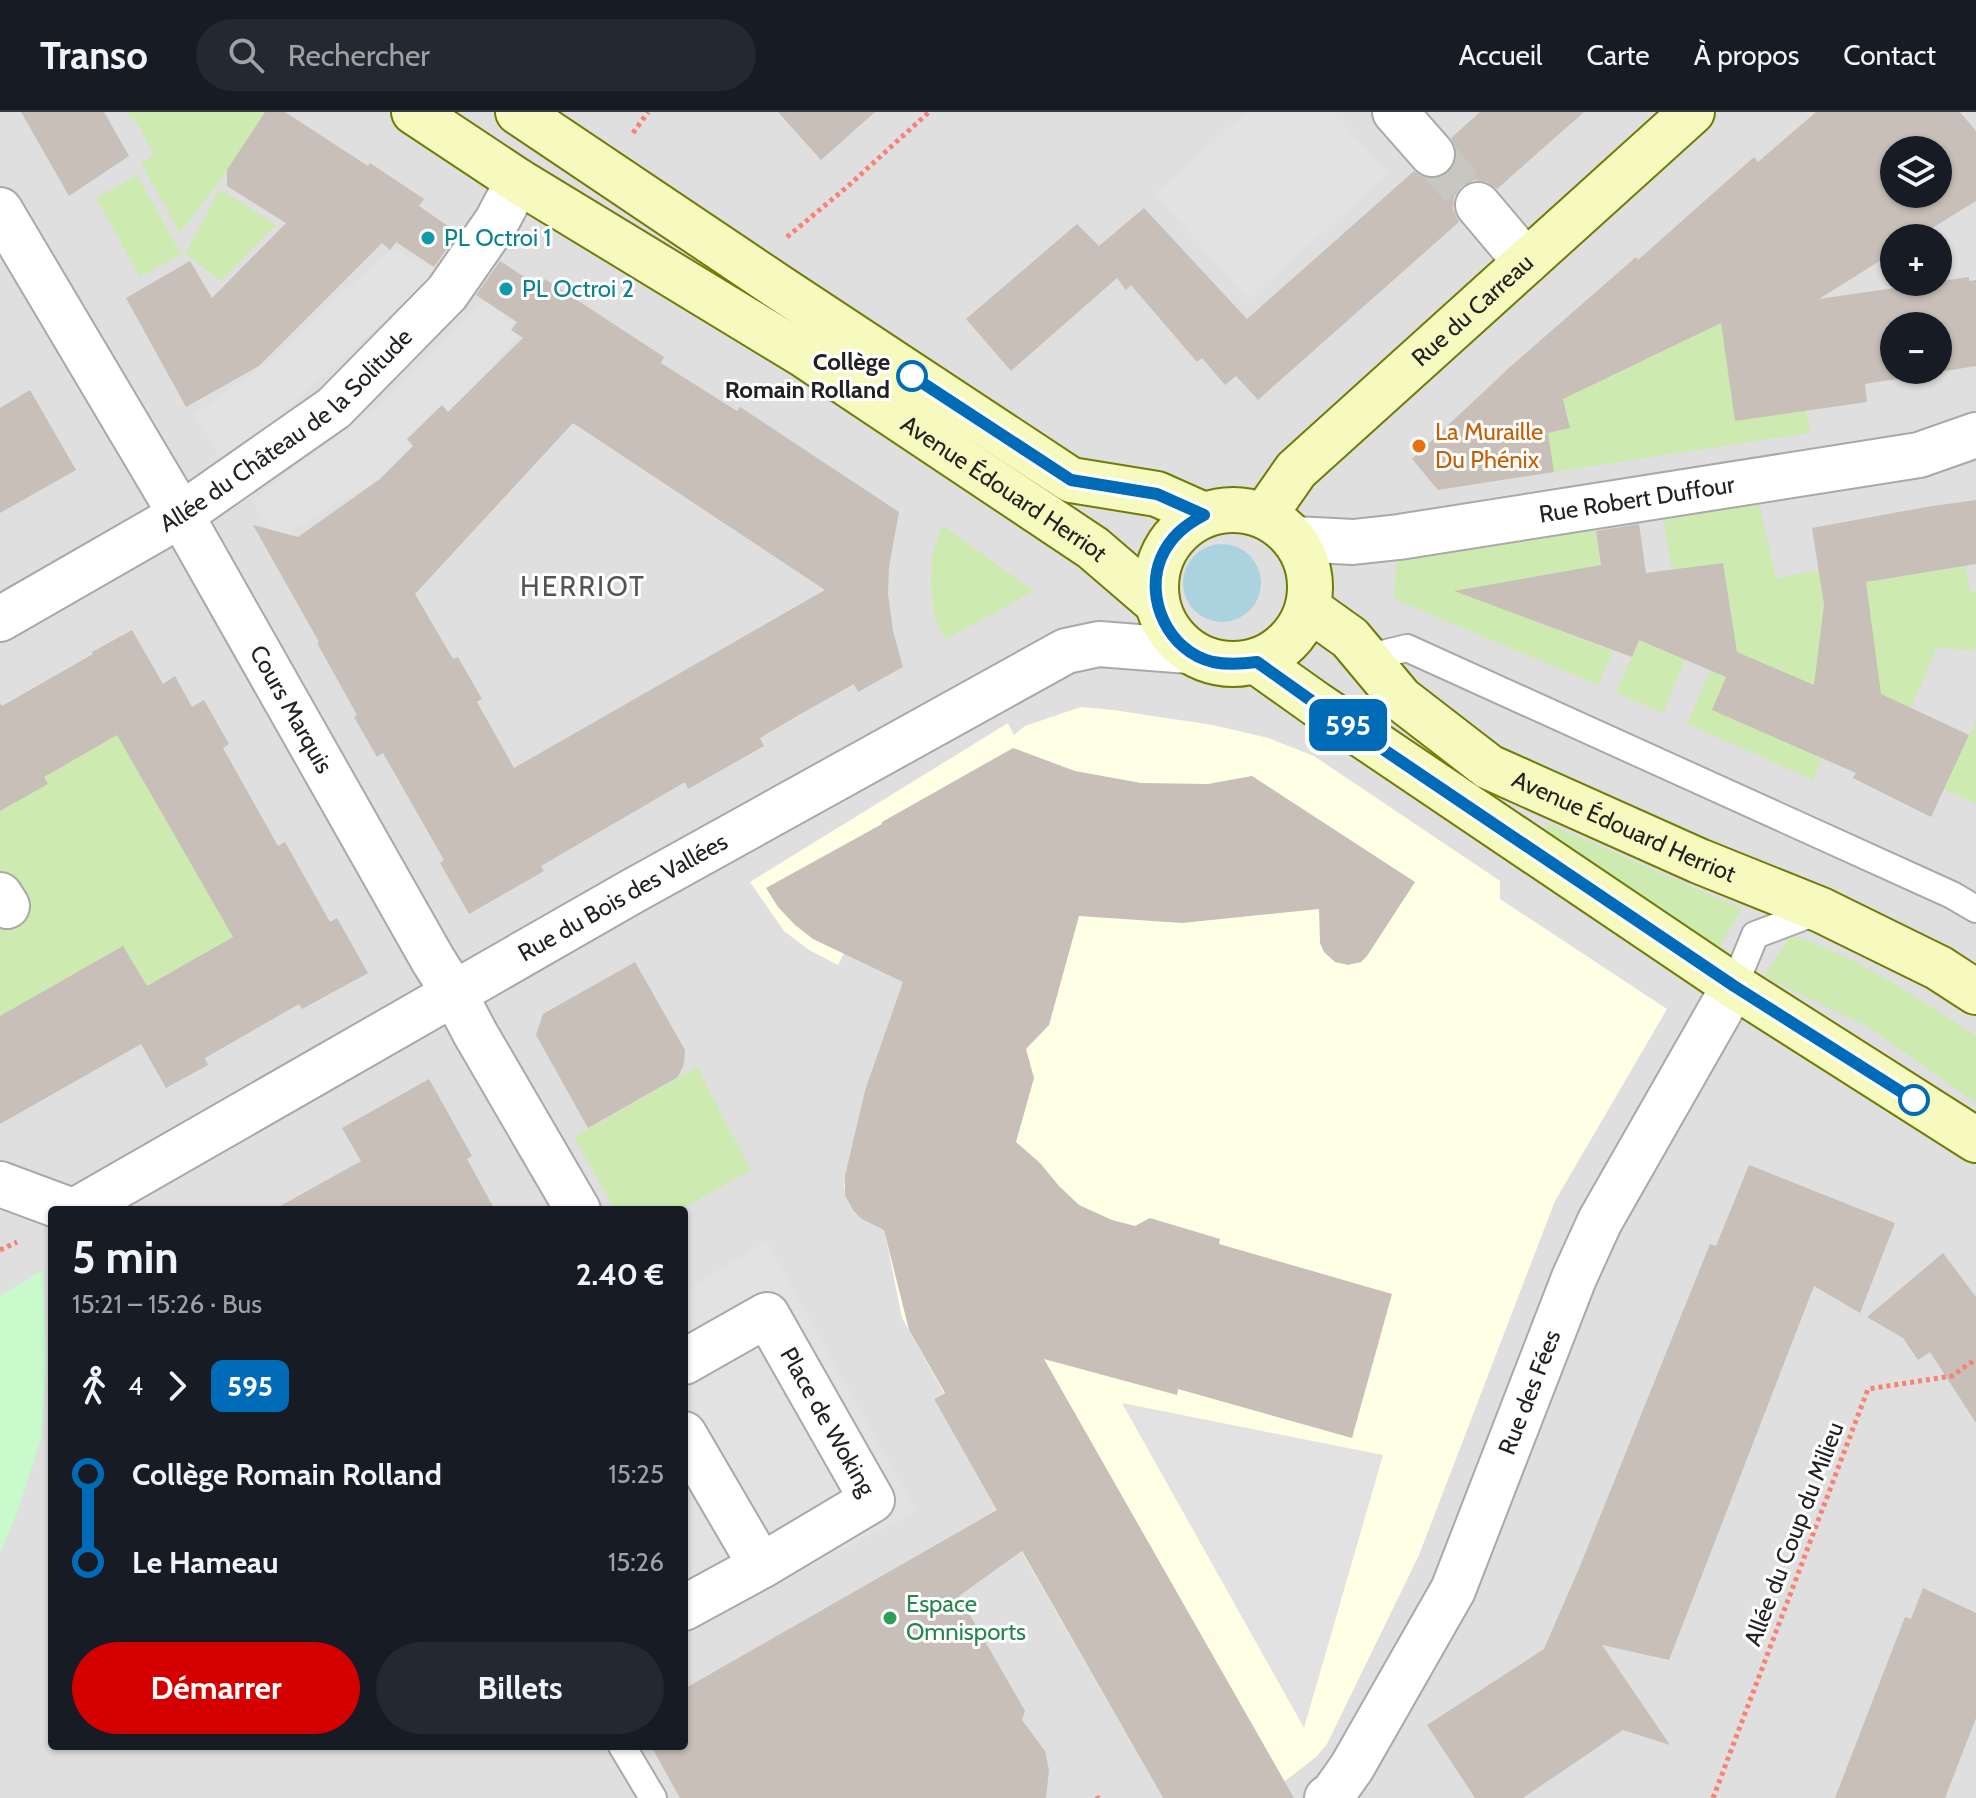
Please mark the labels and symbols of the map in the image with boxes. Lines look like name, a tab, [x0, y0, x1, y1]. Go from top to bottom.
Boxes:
place label: PL Octroi 1	[444, 223, 551, 252]
marker: PL Octroi 1	[419, 229, 437, 247]
street label: Rue du Carreau	[1406, 248, 1539, 372]
place label: PL Octroi 2	[522, 274, 634, 303]
marker: PL Octroi 2	[497, 280, 515, 298]
street label: Allée du Château de la Solitude	[155, 322, 418, 538]
place label: Collège Romain Rolland	[725, 347, 890, 404]
marker: Collège Romain Rolland	[897, 361, 927, 391]
street label: Avenue Édouard Herriot	[896, 409, 1113, 567]
place label: La Muraille Du Phénix	[1435, 417, 1543, 474]
marker: La Muraille Du Phénix	[1410, 437, 1428, 455]
street label: Rue Robert Duffour	[1537, 469, 1737, 529]
district label: HERRIOT	[520, 569, 646, 603]
street label: Cours Marquis	[244, 640, 339, 778]
line badge: 595	[1302, 699, 1394, 751]
street label: Avenue Édouard Herriot	[1508, 764, 1740, 888]
street label: Rue du Bois des Vallées	[513, 826, 732, 968]
unlabelled marker	[1899, 1085, 1929, 1115]
street label: Rue des Fées	[1492, 1326, 1566, 1459]
street label: Place de Woking	[774, 1342, 882, 1502]
street label: Allée du Coup du Milieu	[1737, 1418, 1850, 1650]
place label: Espace Omnisports	[906, 1589, 1026, 1646]
marker: Espace Omnisports	[881, 1609, 899, 1627]

